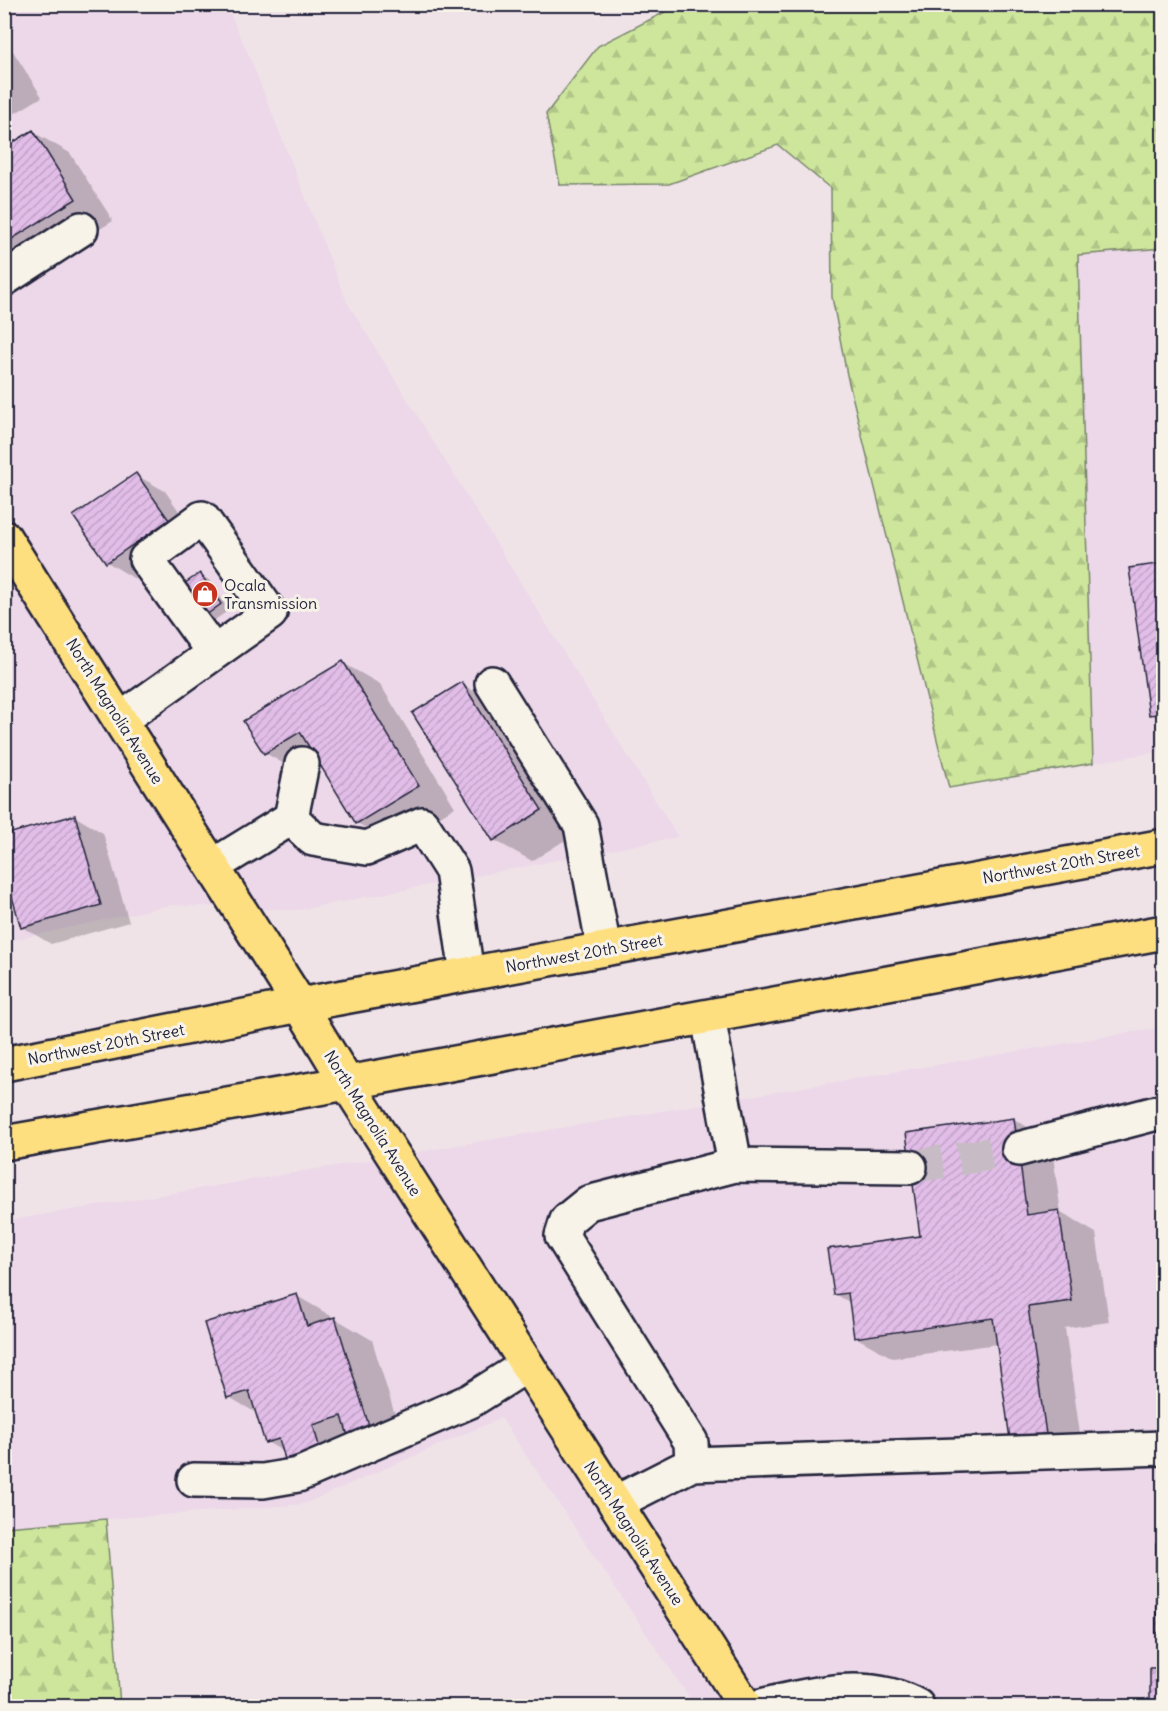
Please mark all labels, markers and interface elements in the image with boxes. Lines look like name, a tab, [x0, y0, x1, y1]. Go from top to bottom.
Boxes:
place label: Ocala Transmission	[224, 575, 317, 613]
shop icon: Ocala Transmission	[190, 579, 220, 609]
street label: North Magnolia Avenue	[62, 635, 168, 787]
street label: Northwest 20th Street	[981, 840, 1142, 888]
street label: Northwest 20th Street	[504, 929, 665, 977]
street label: Northwest 20th Street	[26, 1019, 187, 1069]
street label: North Magnolia Avenue	[320, 1047, 426, 1199]
street label: North Magnolia Avenue	[580, 1457, 688, 1609]

